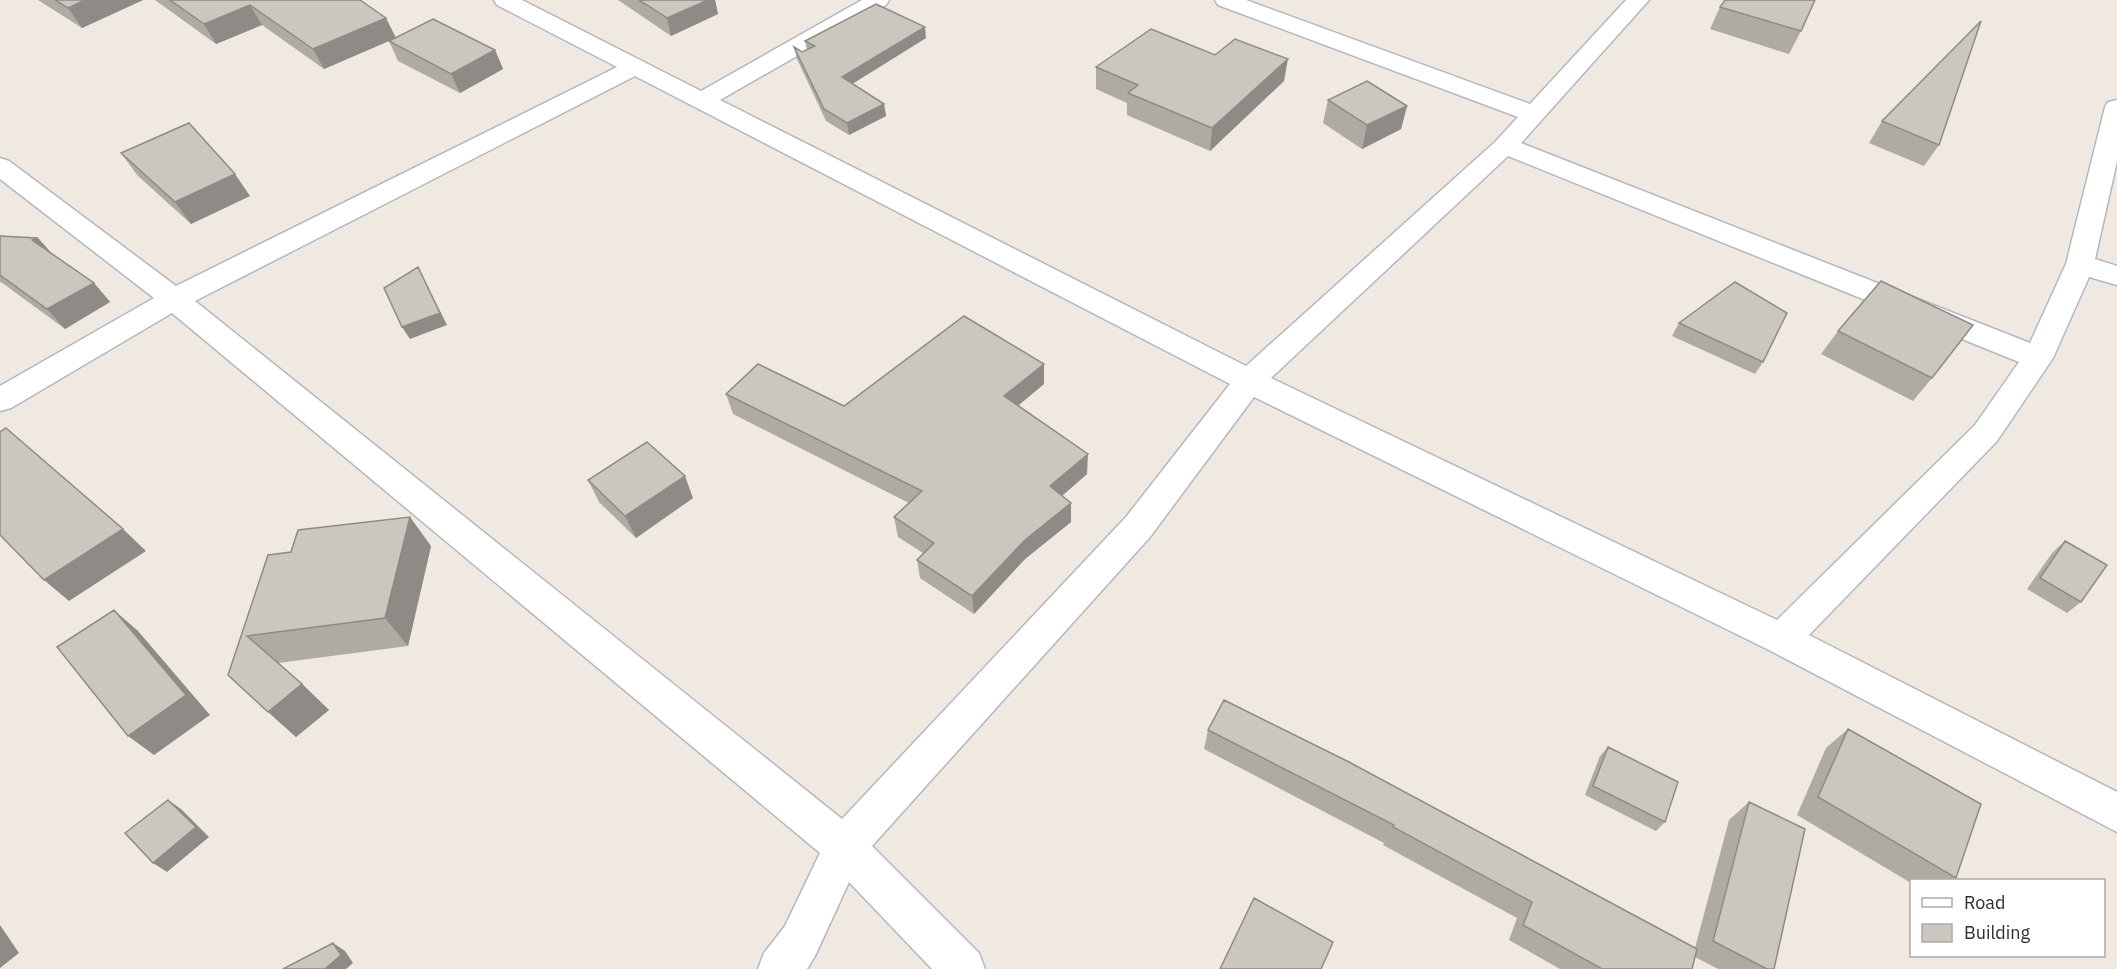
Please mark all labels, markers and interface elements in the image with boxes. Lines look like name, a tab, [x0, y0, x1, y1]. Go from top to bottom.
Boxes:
legend	[1910, 879, 2105, 957]
text: Road	[1964, 891, 2005, 914]
text: Building	[1964, 921, 2031, 944]

